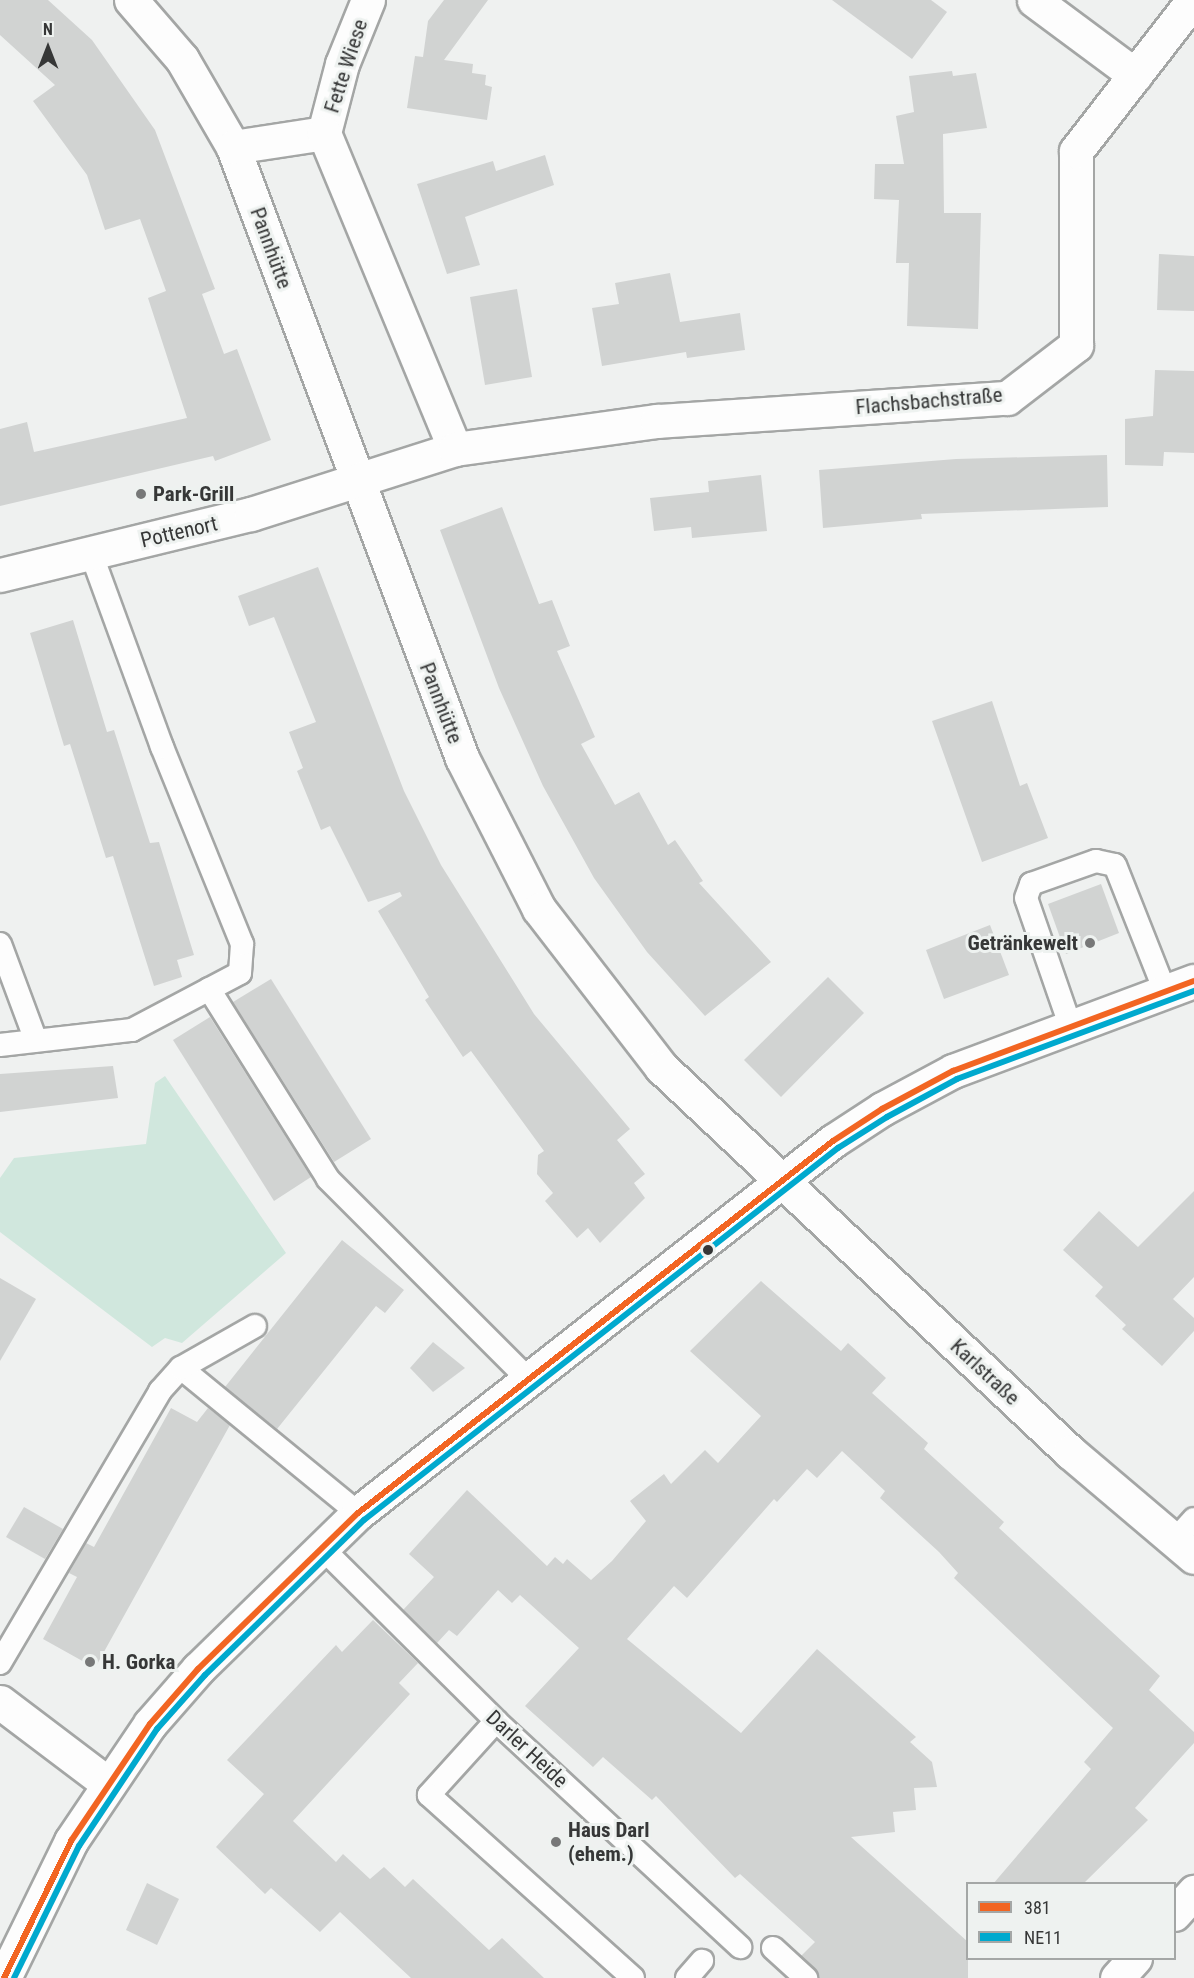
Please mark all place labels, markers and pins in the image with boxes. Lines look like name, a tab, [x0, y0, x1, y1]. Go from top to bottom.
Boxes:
place label: Park-Grill	[153, 481, 234, 507]
marker: Park-Grill	[134, 487, 148, 501]
place label: Getränkewelt	[967, 930, 1078, 956]
marker: Getränkewelt	[1083, 936, 1097, 950]
unlabelled marker	[702, 1244, 714, 1256]
place label: H. Gorka	[102, 1649, 175, 1675]
marker: H. Gorka	[83, 1655, 97, 1669]
place label: Haus Darl (ehem.)	[568, 1817, 649, 1867]
marker: Haus Darl (ehem.)	[549, 1835, 563, 1849]

